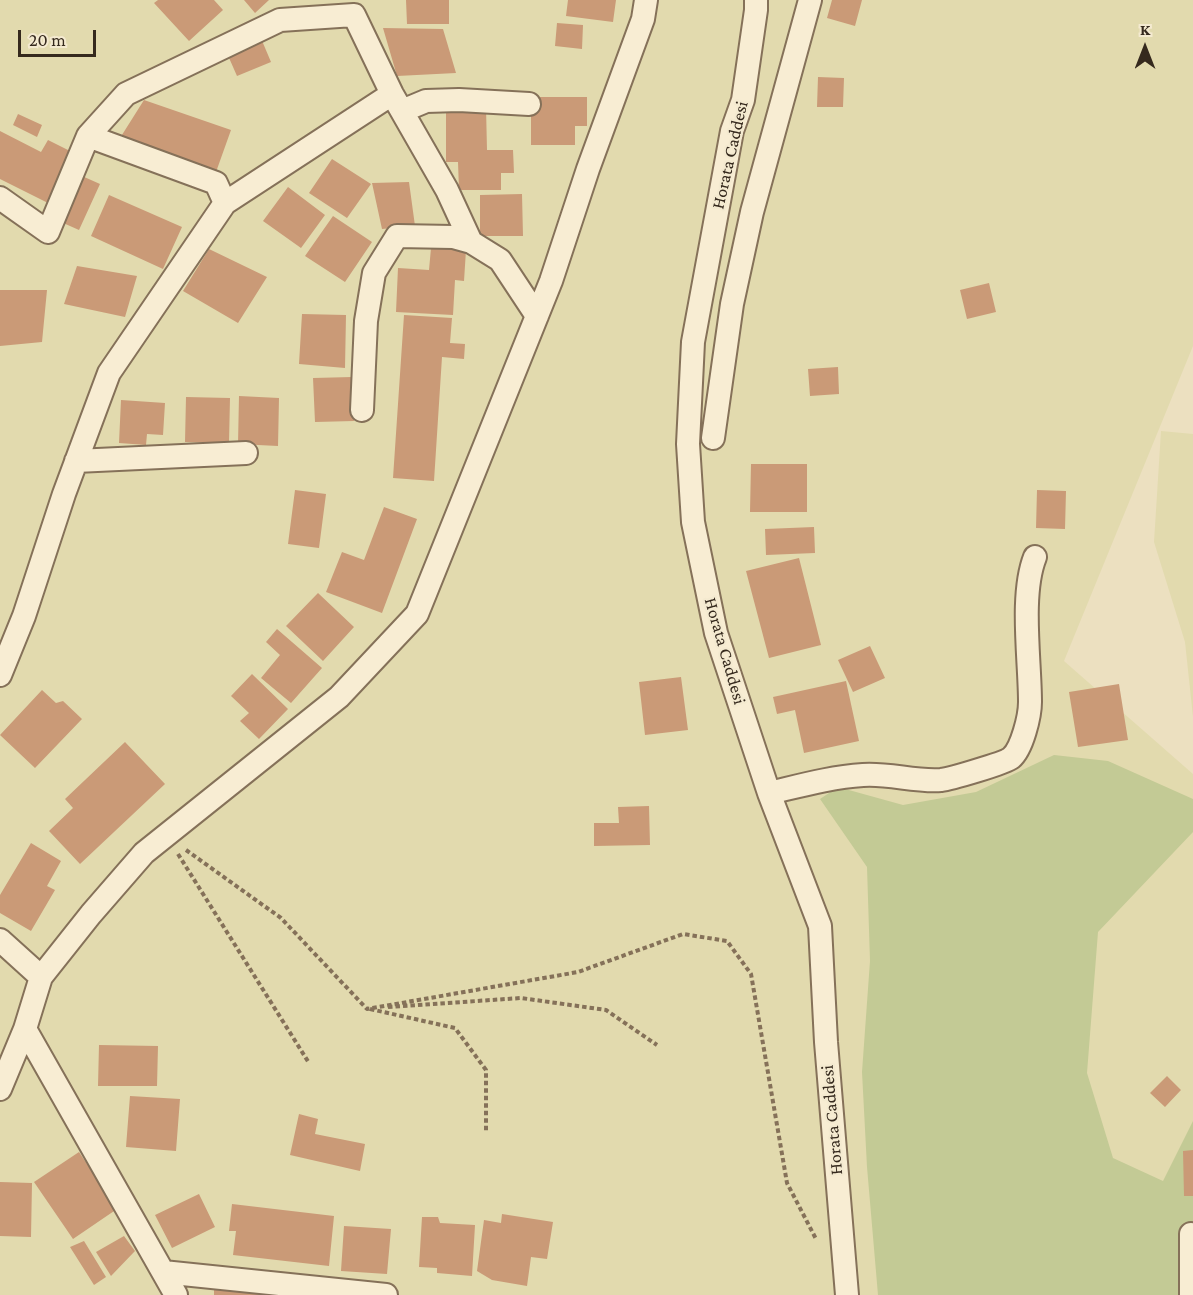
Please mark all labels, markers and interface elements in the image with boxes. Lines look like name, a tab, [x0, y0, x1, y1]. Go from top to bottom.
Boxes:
scale bar	[21, 18, 99, 56]
north arrow	[1115, 18, 1175, 78]
text: K	[1140, 21, 1150, 38]
text: 20 m	[29, 30, 66, 50]
street label: Horata Caddesi	[707, 99, 753, 211]
street label: Horata Caddesi	[699, 595, 751, 707]
street label: Horata Caddesi	[816, 1064, 848, 1176]

